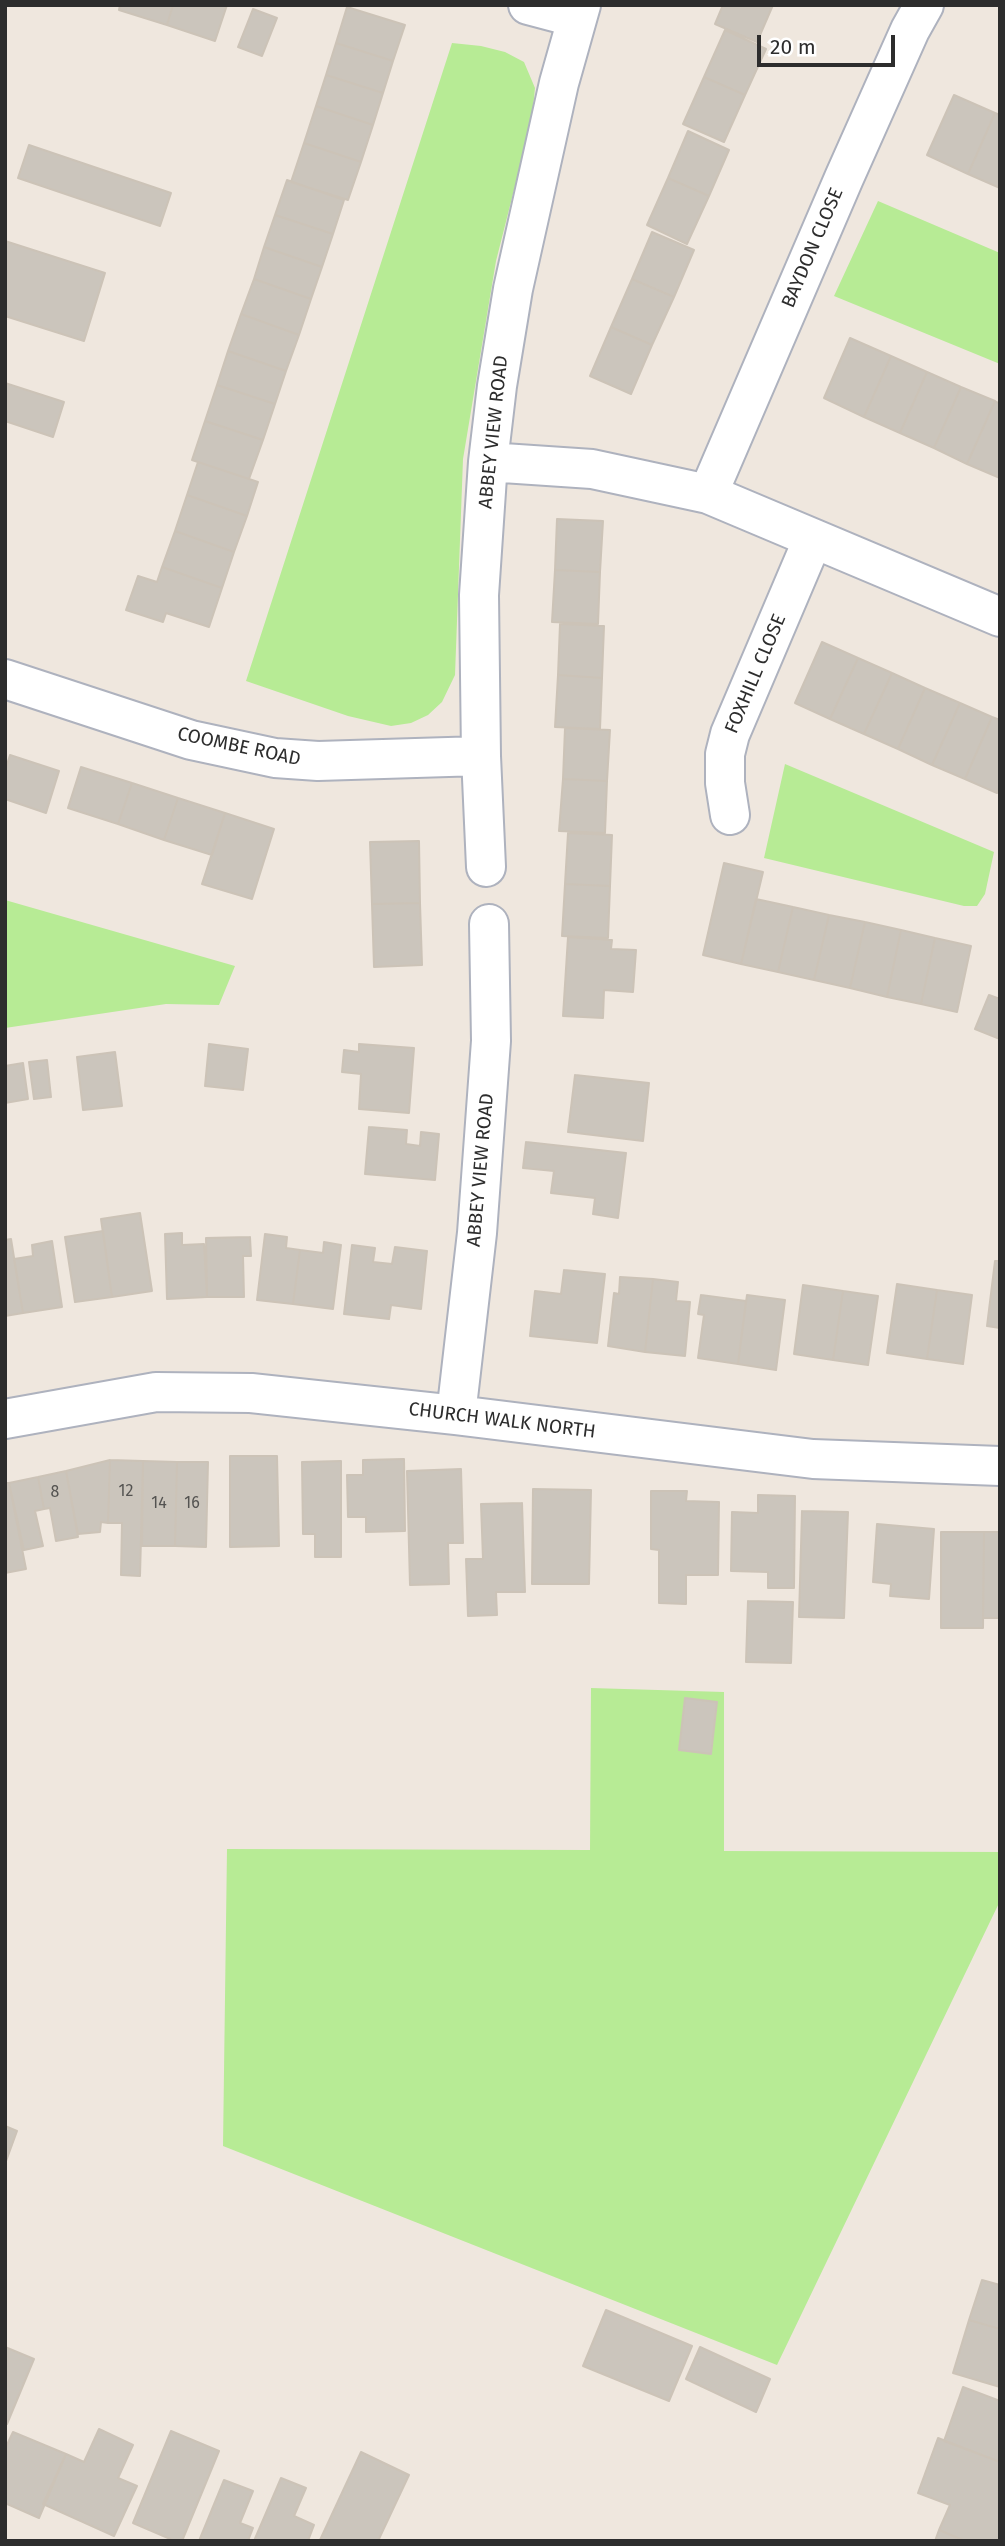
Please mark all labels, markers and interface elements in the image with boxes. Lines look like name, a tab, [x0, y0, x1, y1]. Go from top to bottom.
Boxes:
scale bar	[760, 21, 898, 65]
text: 20 m	[770, 34, 816, 60]
street label: BAYDON CLOSE	[777, 185, 849, 311]
street label: ABBEY VIEW ROAD	[475, 354, 513, 510]
street label: FOXHILL CLOSE	[721, 611, 791, 737]
street label: COOMBE ROAD	[175, 723, 303, 771]
street label: ABBEY VIEW ROAD	[463, 1092, 499, 1248]
street label: CHURCH WALK NORTH	[407, 1398, 597, 1444]
house number: 12	[119, 1482, 133, 1502]
house number: 8	[51, 1483, 59, 1503]
house number: 14	[151, 1494, 167, 1514]
house number: 16	[184, 1494, 200, 1514]

